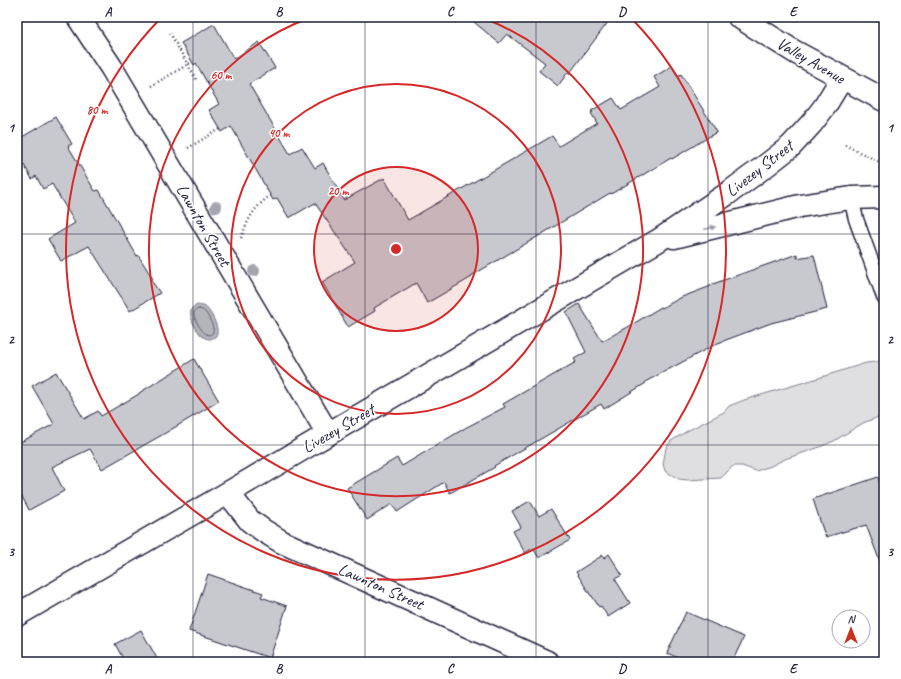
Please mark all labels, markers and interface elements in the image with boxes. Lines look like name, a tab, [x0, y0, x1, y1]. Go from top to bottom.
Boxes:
text: A	[105, 4, 113, 20]
text: B	[276, 4, 284, 20]
text: C	[447, 4, 455, 20]
text: D	[618, 4, 627, 20]
text: E	[790, 4, 799, 20]
street label: Valley Avenue	[773, 33, 850, 89]
text: 60 m	[211, 67, 233, 83]
text: 80 m	[87, 102, 108, 118]
text: 1	[8, 120, 16, 136]
text: 1	[887, 120, 895, 136]
text: 40 m	[269, 125, 290, 141]
street label: Livezey Street	[721, 134, 799, 201]
street label: Lawnton Street	[172, 181, 237, 272]
text: 20 m	[328, 183, 349, 199]
one-way arrow	[704, 224, 717, 230]
centre of rings	[389, 242, 403, 256]
text: 2	[8, 332, 15, 348]
text: 2	[887, 332, 894, 348]
street label: Livezey Street	[298, 398, 380, 457]
text: 3	[8, 544, 15, 560]
text: 3	[887, 544, 894, 560]
street label: Lawnton Street	[335, 558, 429, 616]
north arrow	[831, 609, 871, 649]
text: N	[848, 612, 857, 626]
text: A	[105, 661, 113, 677]
text: B	[276, 661, 284, 677]
text: C	[447, 661, 455, 677]
text: D	[618, 661, 627, 677]
text: E	[790, 661, 799, 677]

